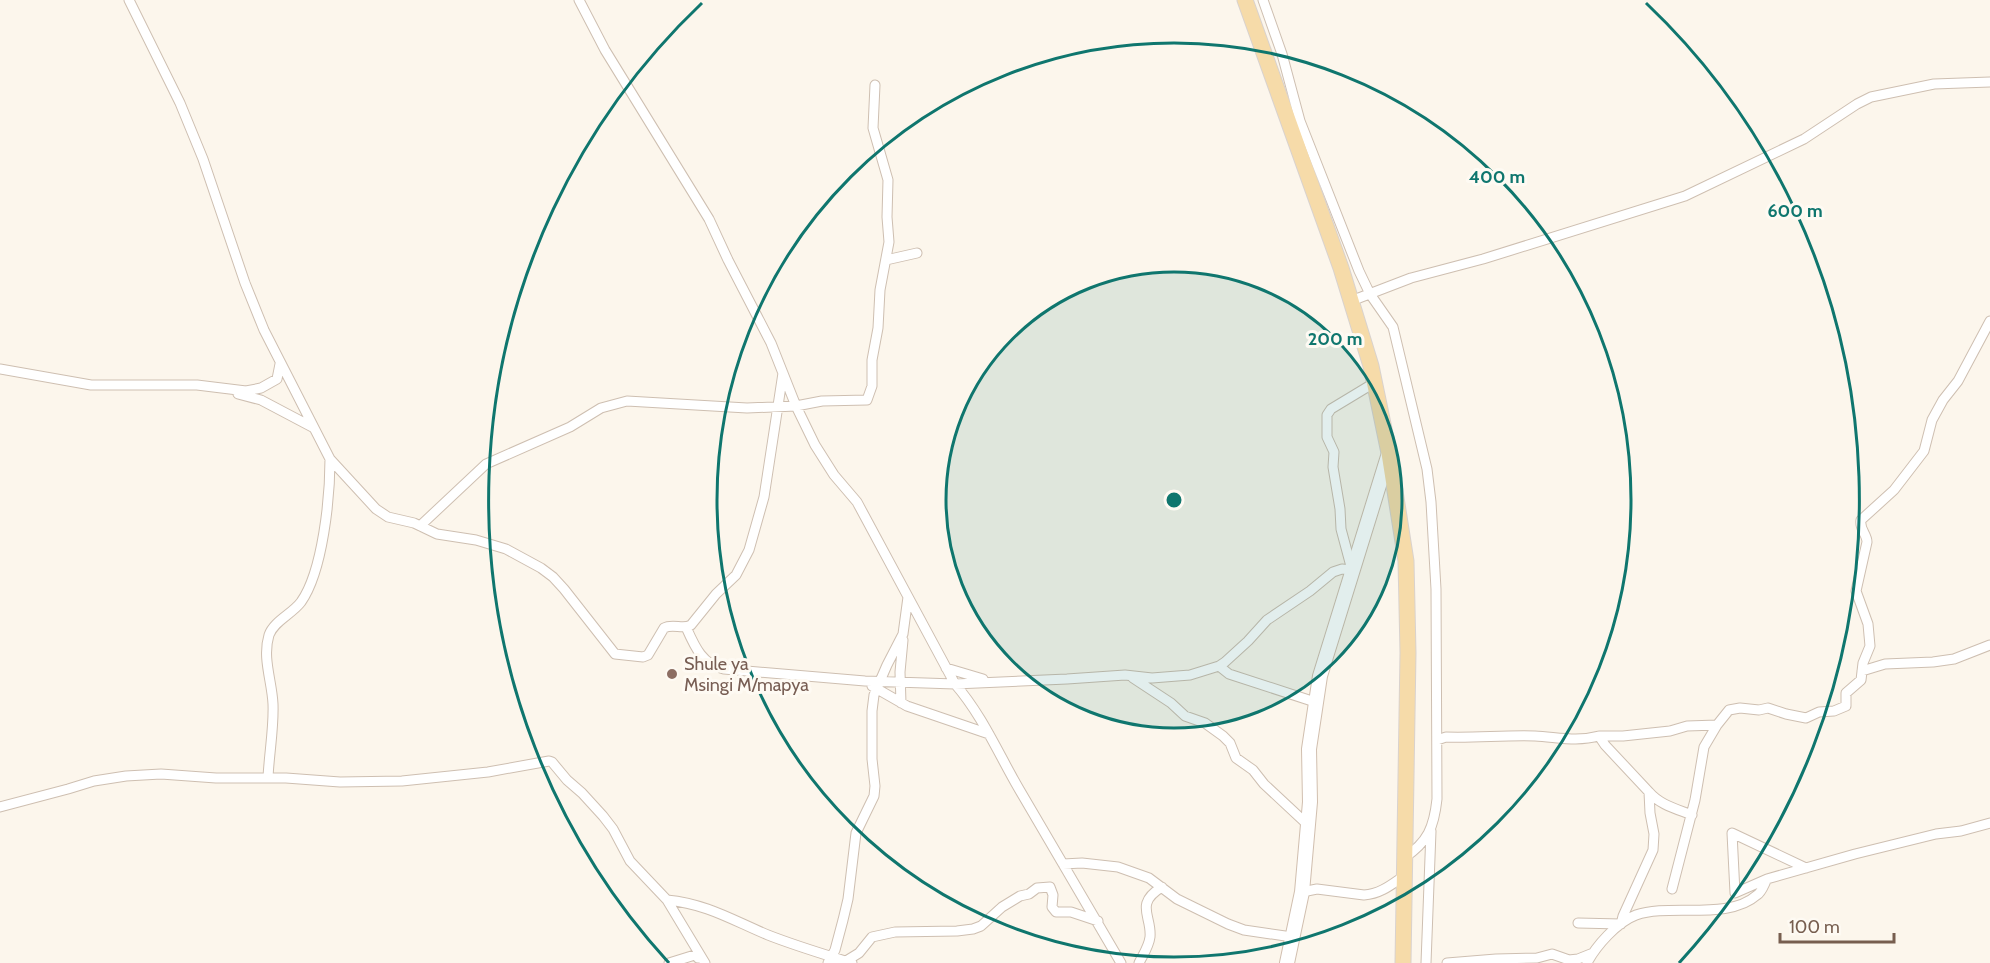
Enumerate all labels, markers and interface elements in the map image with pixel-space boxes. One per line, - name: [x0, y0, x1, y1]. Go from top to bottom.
- text: 400 m: [1469, 166, 1525, 188]
- text: 600 m: [1767, 200, 1823, 222]
- text: 200 m: [1308, 328, 1362, 350]
- centre of rings: [1164, 490, 1184, 510]
- place label: Shule ya Msingi M/mapya: [684, 653, 809, 696]
- marker: Shule ya Msingi M/mapya: [665, 667, 679, 681]
- scale bar: [1780, 906, 1894, 944]
- text: 100 m: [1789, 916, 1840, 938]

